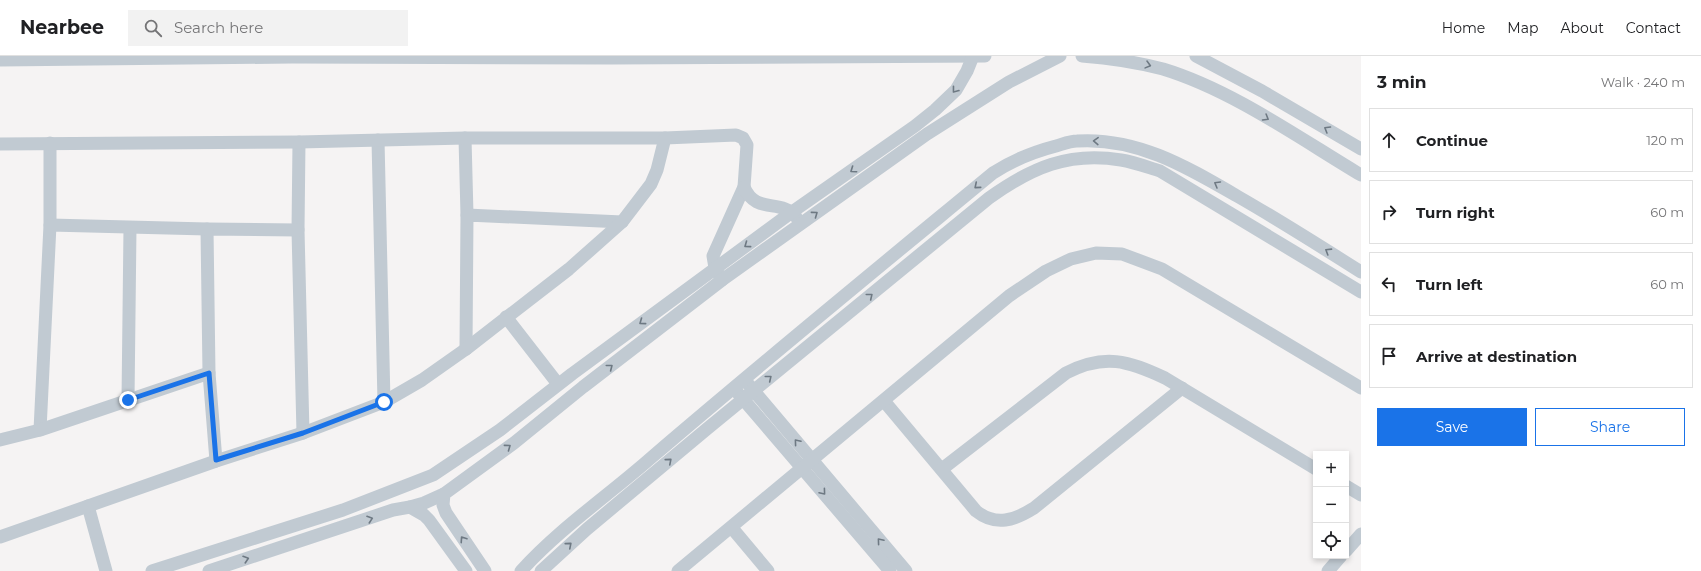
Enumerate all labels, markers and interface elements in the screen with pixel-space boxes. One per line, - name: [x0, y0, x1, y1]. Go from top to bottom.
- search box: [128, 10, 408, 46]
- text: Nearbee: [20, 16, 104, 39]
- icon: search: [142, 17, 164, 39]
- text: Search here: [174, 18, 263, 37]
- text: Home: [1442, 19, 1485, 37]
- text: Map: [1507, 19, 1538, 37]
- text: About: [1560, 19, 1604, 37]
- text: Contact: [1626, 19, 1681, 37]
- one-way arrow: [1145, 61, 1151, 69]
- text: 3 min: [1377, 72, 1427, 92]
- text: Walk · 240 m: [1601, 74, 1685, 90]
- one-way arrow: [953, 86, 960, 93]
- one-way arrow: [1262, 113, 1269, 120]
- one-way arrow: [1324, 127, 1331, 134]
- icon: ahead: [1378, 129, 1400, 151]
- text: Continue: [1416, 131, 1488, 150]
- text: 120 m: [1646, 132, 1684, 148]
- one-way arrow: [1093, 137, 1099, 145]
- one-way arrow: [850, 165, 857, 173]
- one-way arrow: [975, 182, 982, 189]
- one-way arrow: [1214, 182, 1221, 189]
- icon: right: [1378, 201, 1400, 223]
- text: Turn right: [1416, 203, 1495, 222]
- text: 60 m: [1650, 204, 1684, 220]
- one-way arrow: [811, 211, 818, 219]
- one-way arrow: [744, 240, 751, 248]
- one-way arrow: [1325, 249, 1332, 256]
- icon: left: [1378, 273, 1400, 295]
- text: Turn left: [1416, 275, 1483, 294]
- text: 60 m: [1650, 276, 1684, 292]
- one-way arrow: [865, 293, 872, 300]
- one-way arrow: [639, 317, 646, 325]
- icon: arrive: [1378, 345, 1400, 367]
- text: Arrive at destination: [1416, 347, 1577, 366]
- one-way arrow: [605, 364, 612, 371]
- one-way arrow: [764, 376, 771, 383]
- route end: [119, 391, 137, 409]
- route start: [375, 393, 393, 411]
- button: Save: [1377, 408, 1527, 446]
- button: Share: [1535, 408, 1685, 446]
- one-way arrow: [794, 439, 801, 446]
- one-way arrow: [503, 445, 510, 452]
- map controls: [1313, 451, 1349, 559]
- button: +: [1313, 451, 1349, 487]
- one-way arrow: [665, 459, 672, 466]
- one-way arrow: [818, 487, 825, 494]
- button: −: [1313, 487, 1349, 523]
- one-way arrow: [366, 515, 373, 523]
- button: locate: [1313, 523, 1349, 559]
- one-way arrow: [460, 536, 468, 543]
- one-way arrow: [878, 539, 885, 546]
- one-way arrow: [565, 542, 572, 549]
- one-way arrow: [242, 555, 249, 564]

